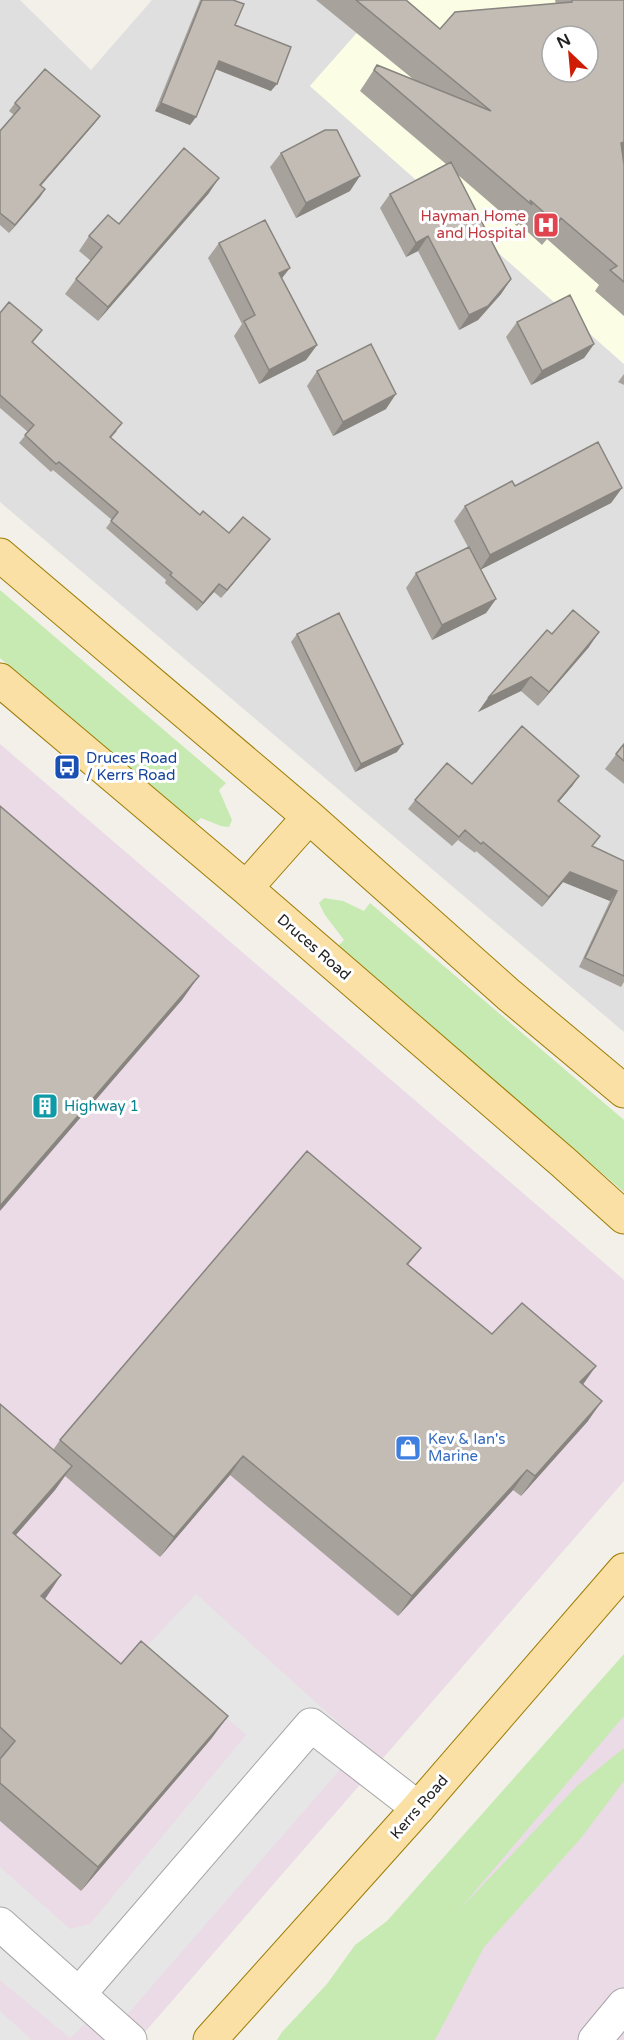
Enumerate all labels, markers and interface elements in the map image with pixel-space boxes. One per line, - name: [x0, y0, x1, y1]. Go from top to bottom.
- north arrow: [540, 24, 600, 84]
- text: N: [554, 30, 574, 53]
- place label: Hayman Home and Hospital: [421, 207, 526, 242]
- hospital icon: Hayman Home and Hospital: [531, 210, 561, 240]
- place label: Druces Road / Kerrs Road: [86, 749, 177, 784]
- bus stop icon: Druces Road / Kerrs Road: [52, 752, 82, 782]
- street label: Druces Road: [274, 910, 354, 984]
- building icon: Highway 1: [30, 1091, 60, 1121]
- place label: Highway 1: [64, 1097, 139, 1115]
- place label: Kev & Ian's Marine: [428, 1430, 506, 1465]
- shop icon: Kev & Ian's Marine: [393, 1433, 423, 1463]
- street label: Kerrs Road: [386, 1771, 452, 1843]

